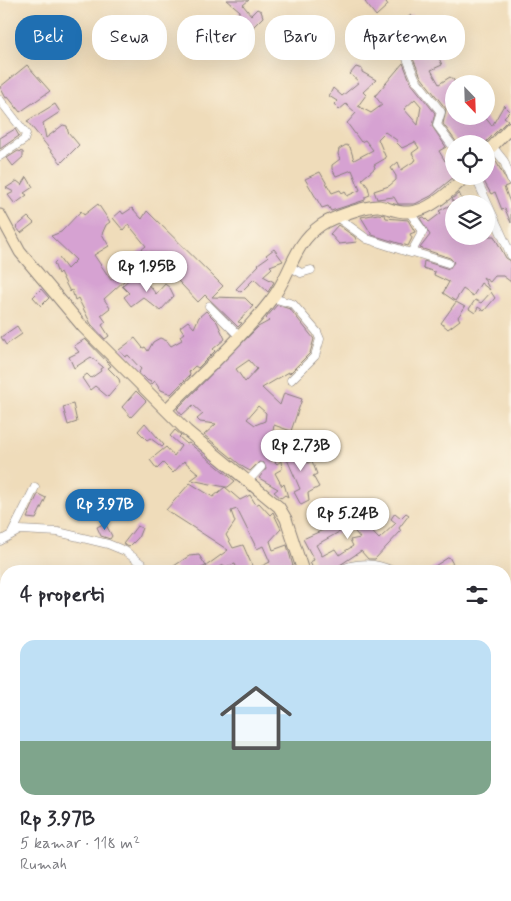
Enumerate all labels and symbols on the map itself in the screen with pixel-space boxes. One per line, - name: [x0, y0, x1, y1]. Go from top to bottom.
- north arrow: [445, 75, 495, 125]
- pin: Rp 1.95B: [95, 250, 199, 293]
- pin: Rp 2.73B: [249, 430, 353, 472]
- pin: Rp 3.97B: [53, 488, 157, 531]
- pin: Rp 5.24B: [296, 498, 400, 540]

